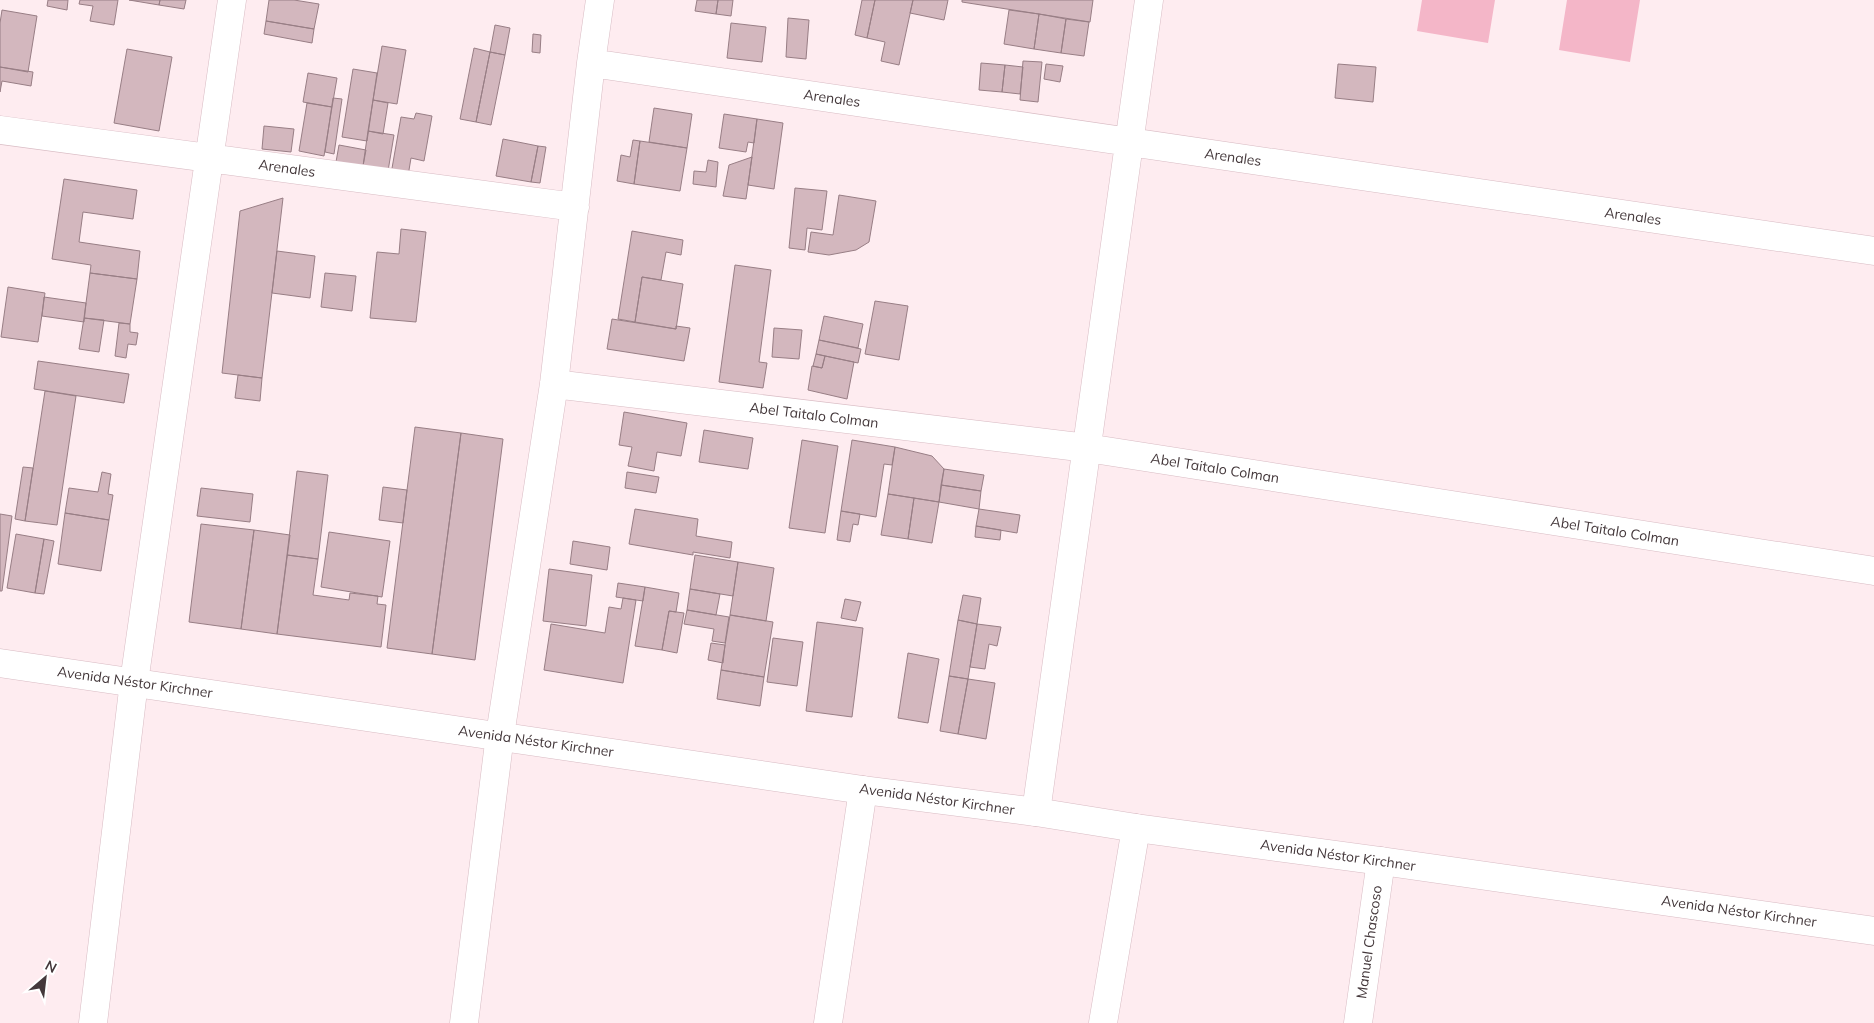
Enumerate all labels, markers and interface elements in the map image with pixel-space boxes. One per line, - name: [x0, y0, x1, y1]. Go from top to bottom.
- street label: Arenales: [802, 85, 862, 111]
- street label: Arenales: [1203, 144, 1263, 170]
- street label: Arenales: [257, 155, 317, 181]
- street label: Arenales: [1603, 203, 1663, 229]
- street label: Abel Taitalo Colman: [748, 398, 880, 432]
- street label: Abel Taitalo Colman: [1149, 449, 1281, 487]
- street label: Abel Taitalo Colman: [1549, 512, 1681, 550]
- street label: Avenida Néstor Kirchner: [56, 662, 215, 702]
- street label: Avenida Néstor Kirchner: [457, 721, 616, 761]
- street label: Avenida Néstor Kirchner: [858, 779, 1017, 819]
- street label: Avenida Néstor Kirchner: [1259, 835, 1418, 875]
- street label: Manuel Chascoso: [1352, 884, 1386, 1000]
- street label: Avenida Néstor Kirchner: [1660, 891, 1819, 931]
- north arrow: [20, 953, 70, 1003]
- text: N: [42, 956, 60, 977]

